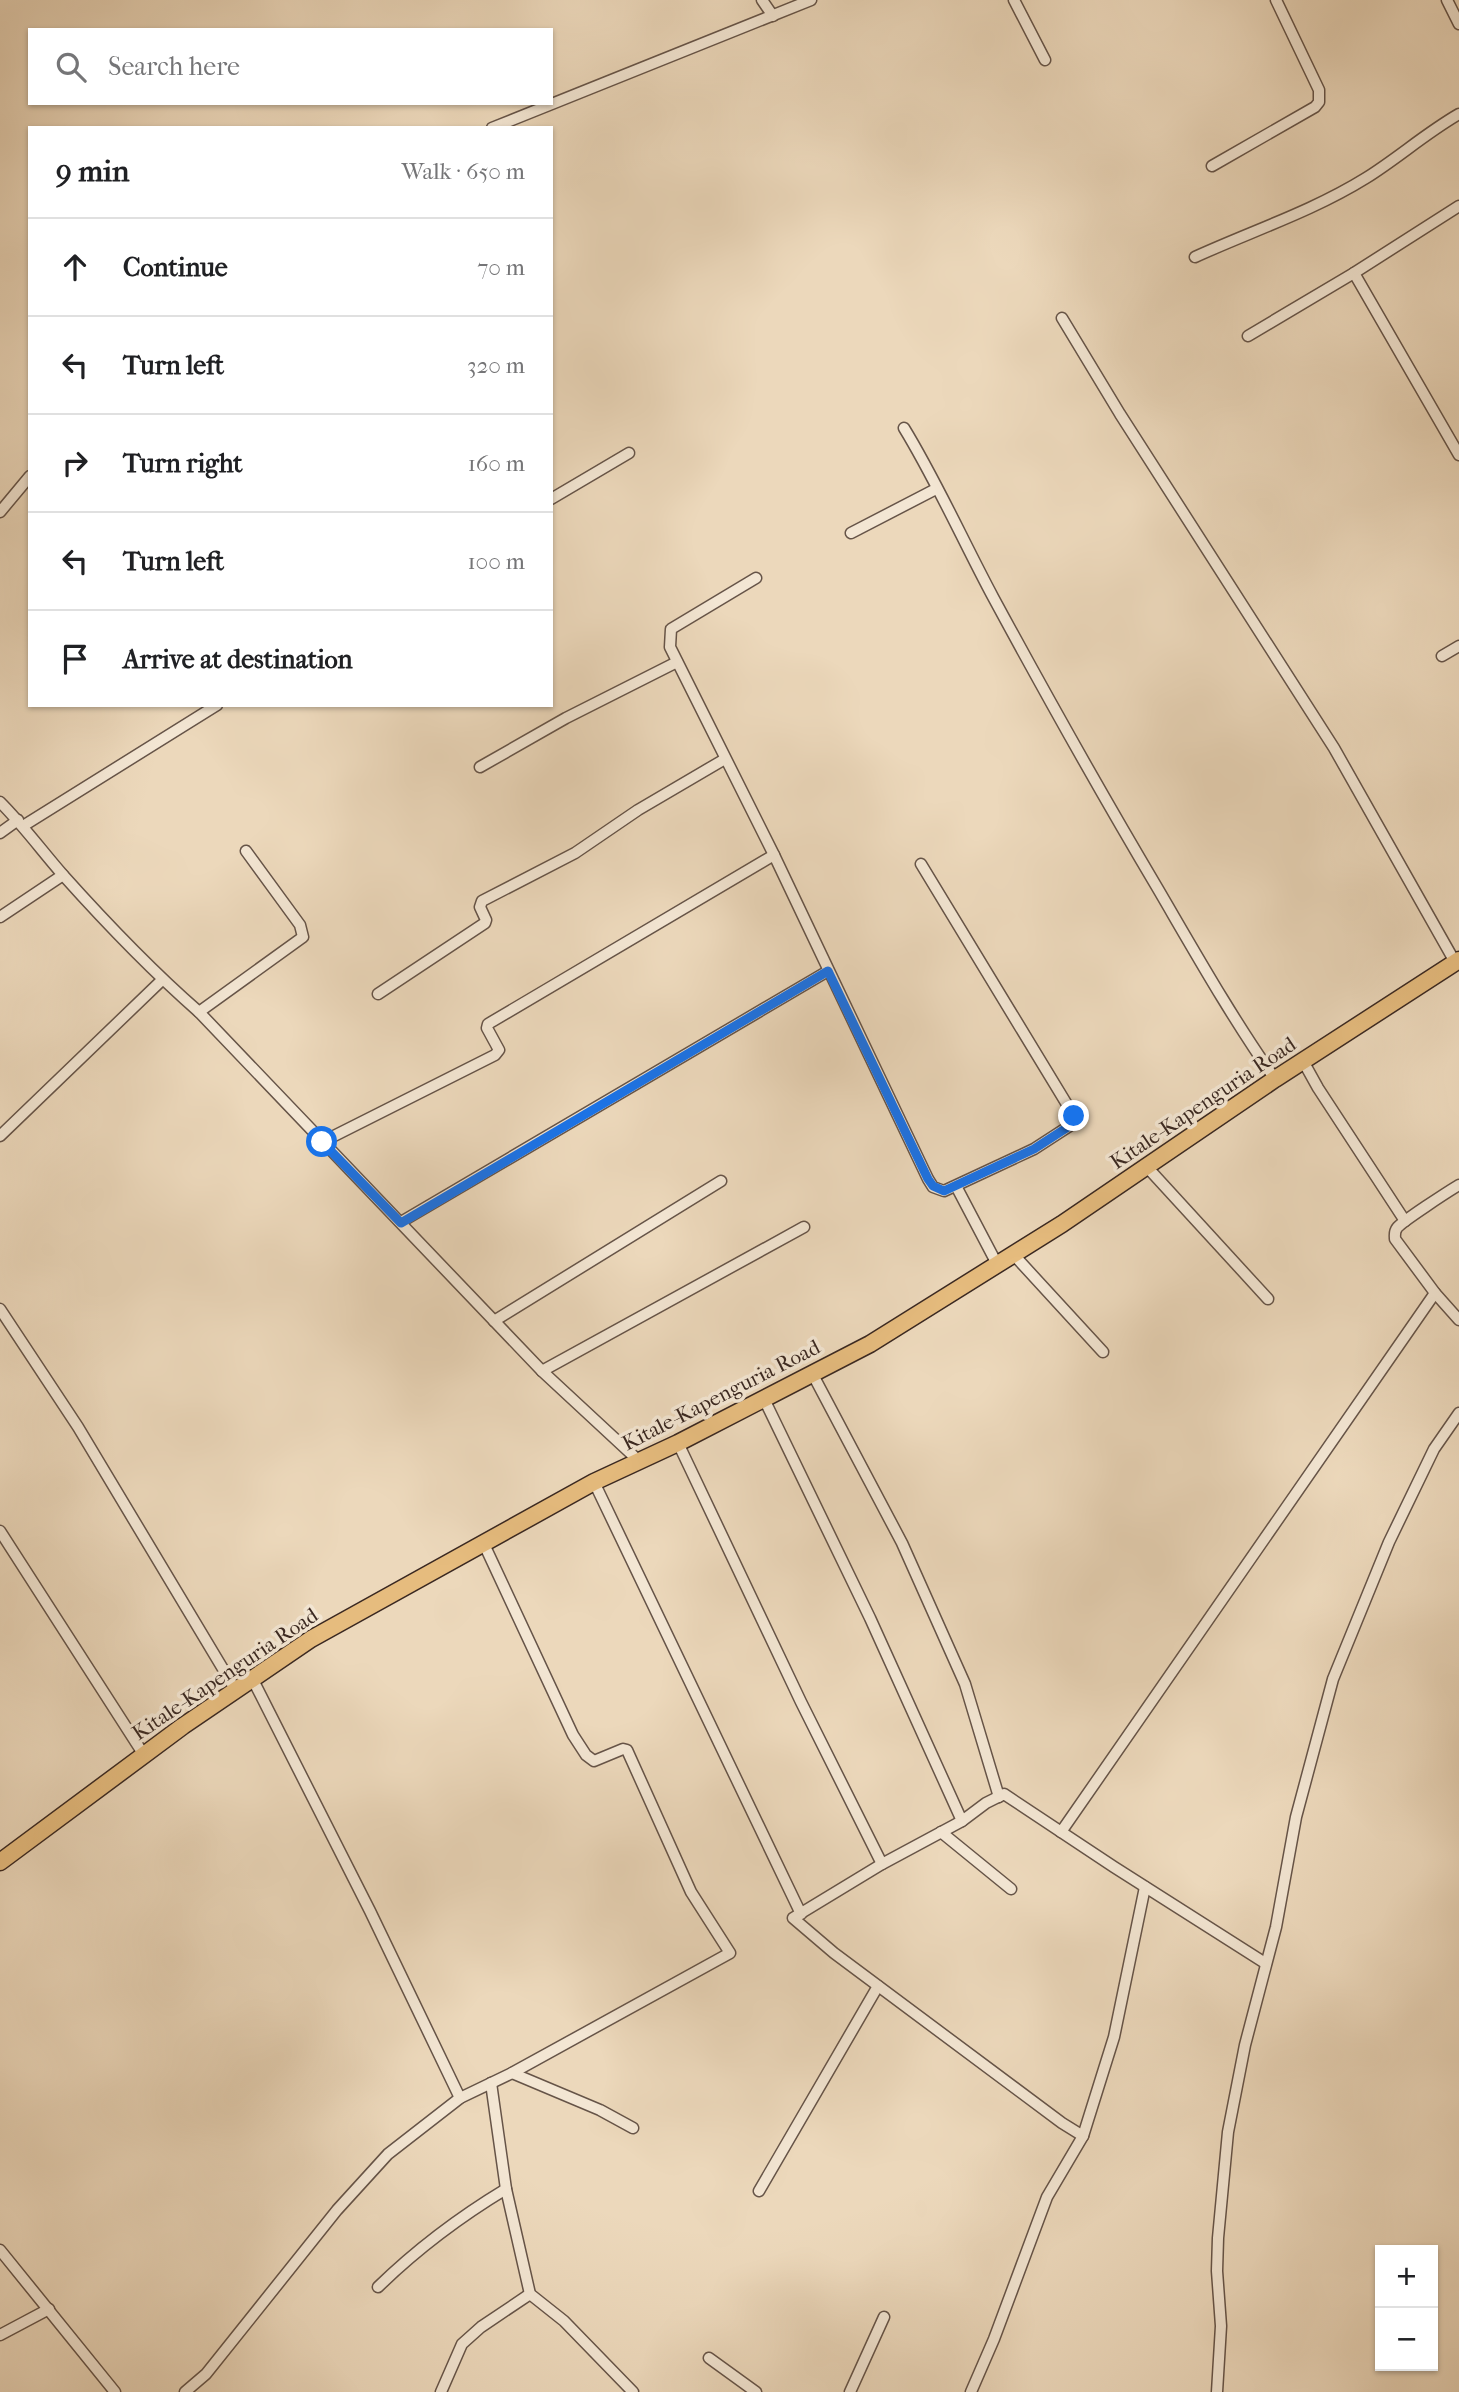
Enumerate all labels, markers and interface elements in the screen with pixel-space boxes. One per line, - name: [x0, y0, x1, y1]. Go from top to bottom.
- search box: [28, 28, 553, 105]
- icon: search: [52, 48, 90, 86]
- text: Search here: [108, 51, 240, 82]
- text: 9 min: [56, 154, 129, 189]
- text: Walk · 650 m: [402, 158, 525, 185]
- icon: ahead: [56, 248, 94, 286]
- text: Continue: [123, 252, 228, 283]
- text: 70 m: [477, 254, 525, 281]
- icon: left: [56, 346, 94, 384]
- text: Turn left: [123, 350, 224, 381]
- text: 320 m: [467, 352, 525, 379]
- icon: right: [56, 444, 94, 482]
- text: Turn right: [123, 448, 243, 479]
- text: 160 m: [468, 450, 525, 477]
- icon: left: [56, 542, 94, 580]
- text: Turn left: [123, 546, 224, 577]
- text: 100 m: [467, 548, 525, 575]
- icon: arrive: [56, 640, 94, 678]
- text: Arrive at destination: [123, 644, 353, 675]
- street label: Kitale-Kapenguria Road: [1106, 1032, 1301, 1174]
- route end: [1058, 1100, 1089, 1131]
- route start: [306, 1126, 337, 1157]
- street label: Kitale-Kapenguria Road: [618, 1334, 824, 1455]
- street label: Kitale-Kapenguria Road: [128, 1603, 323, 1745]
- map controls: [1375, 2245, 1438, 2371]
- button: +: [1375, 2245, 1438, 2308]
- button: −: [1375, 2308, 1438, 2371]

